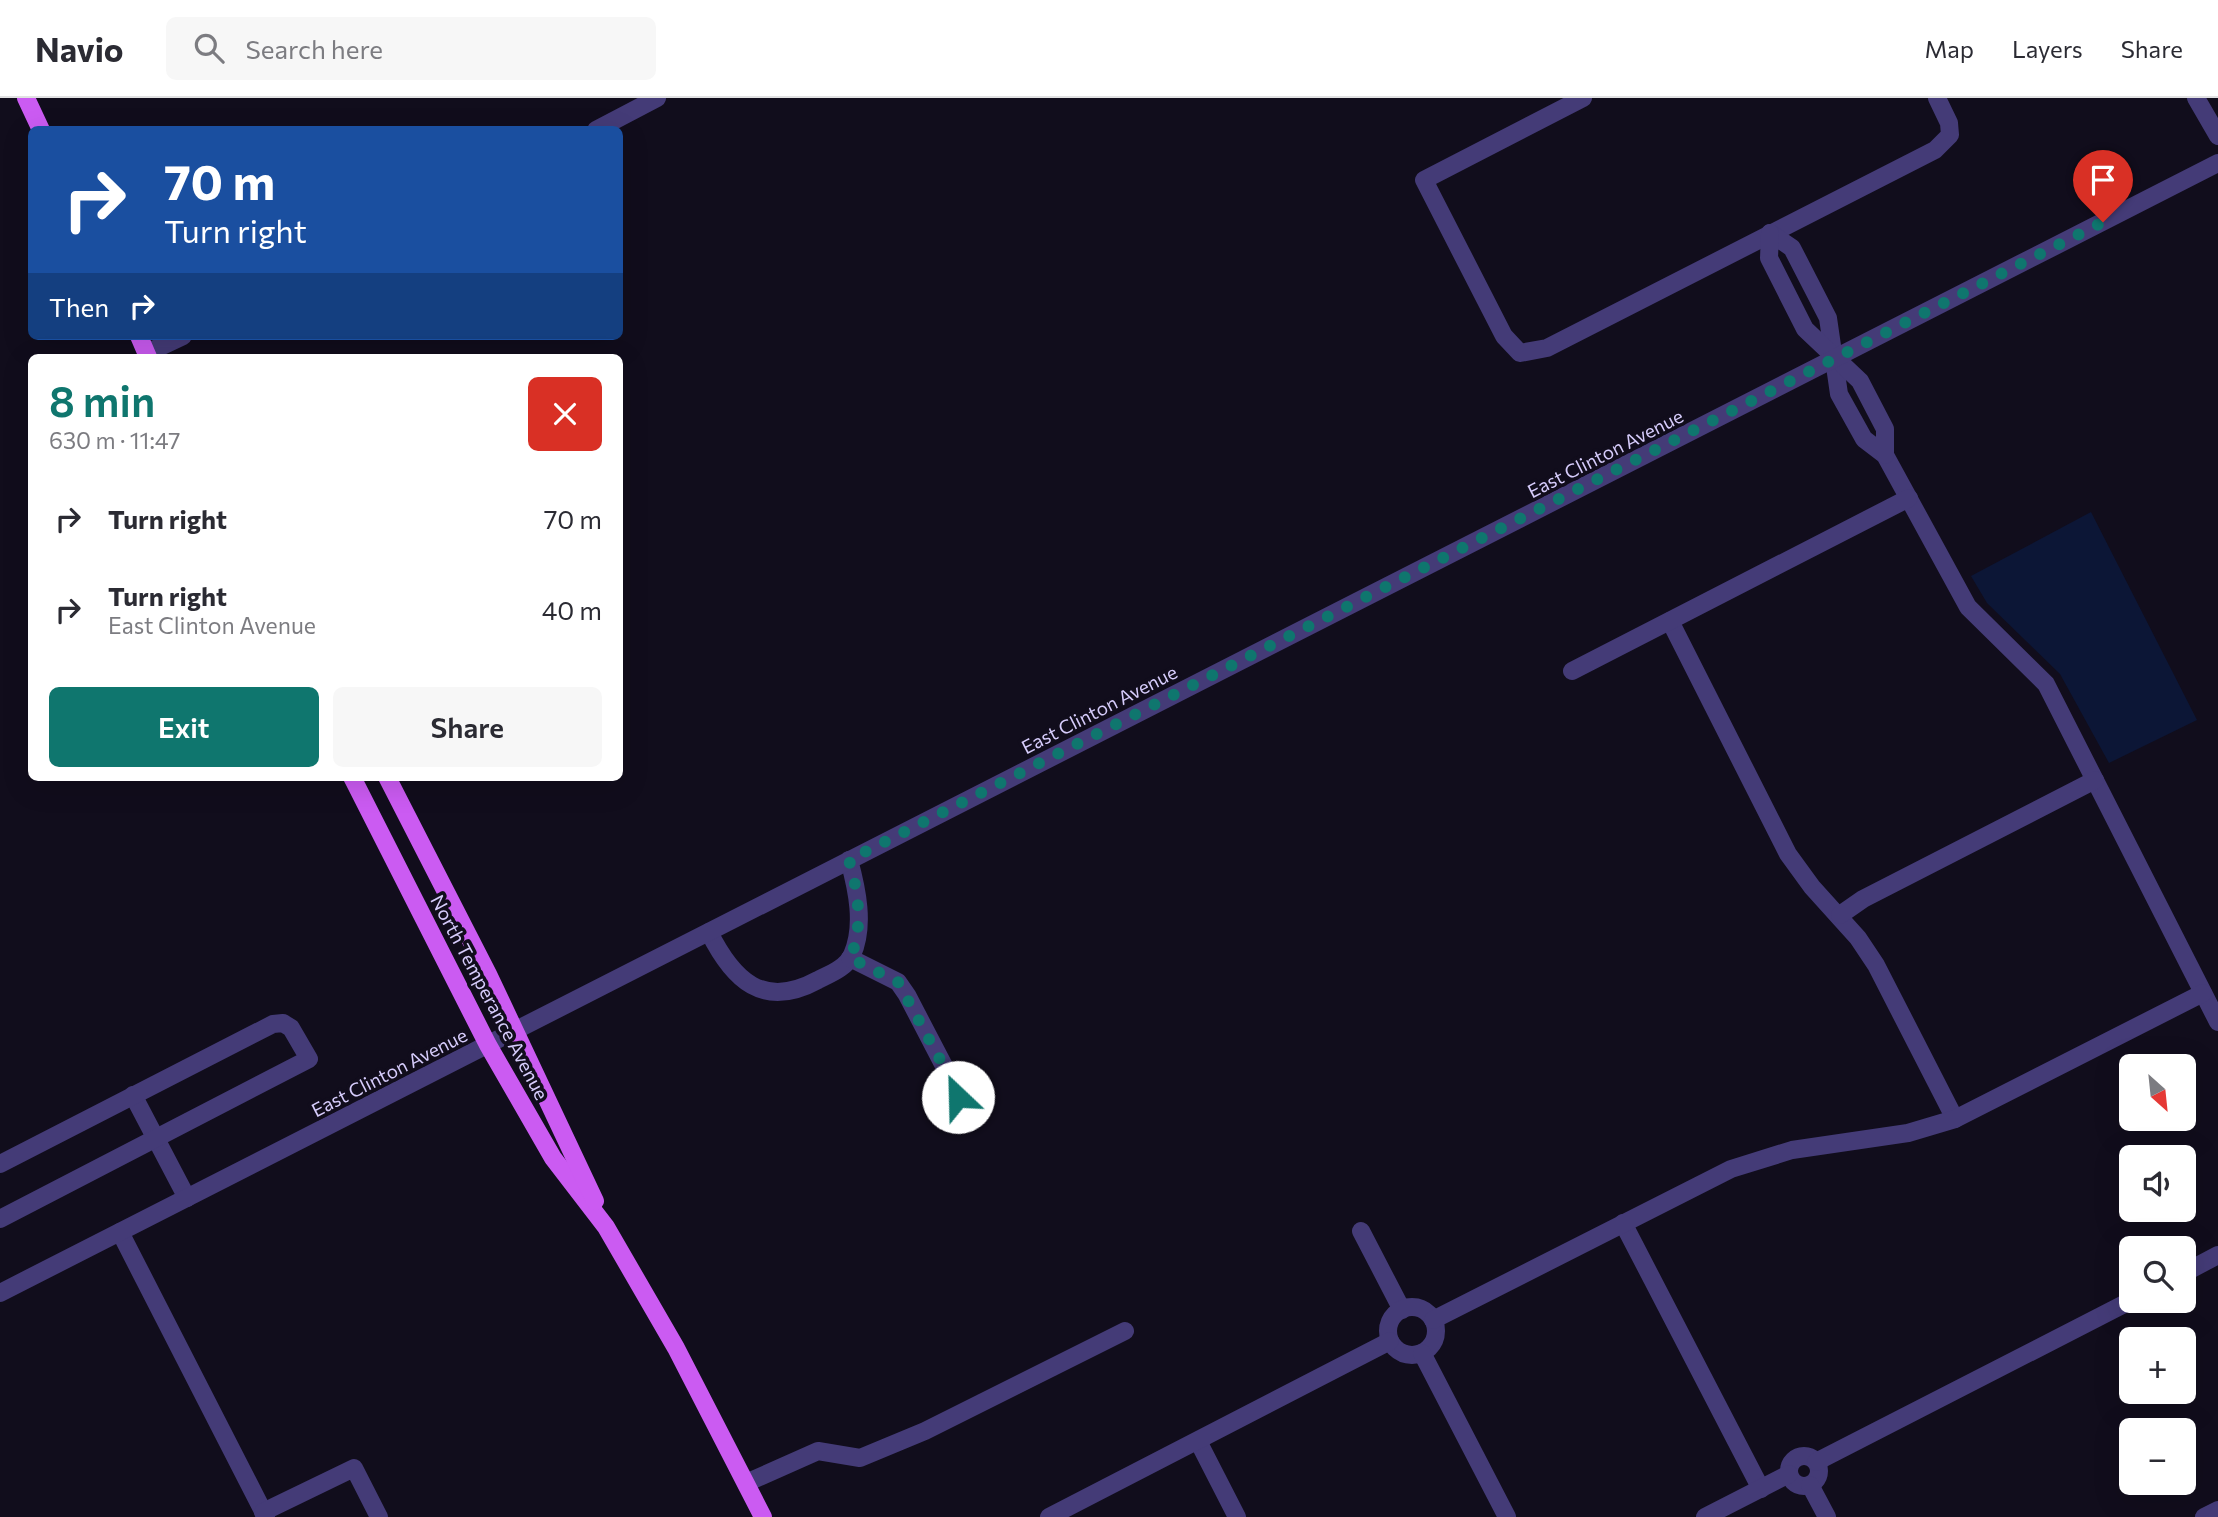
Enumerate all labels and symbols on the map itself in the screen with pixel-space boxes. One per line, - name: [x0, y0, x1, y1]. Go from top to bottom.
- pin: [2073, 150, 2133, 222]
- street label: East Clinton Avenue: [1523, 404, 1687, 502]
- street label: East Clinton Avenue: [1017, 660, 1181, 758]
- street label: North Temperance Avenue: [426, 891, 554, 1103]
- street label: East Clinton Avenue: [307, 1023, 471, 1121]
- north arrow: [2119, 1054, 2196, 1130]
- position arrow: [921, 1060, 995, 1134]

